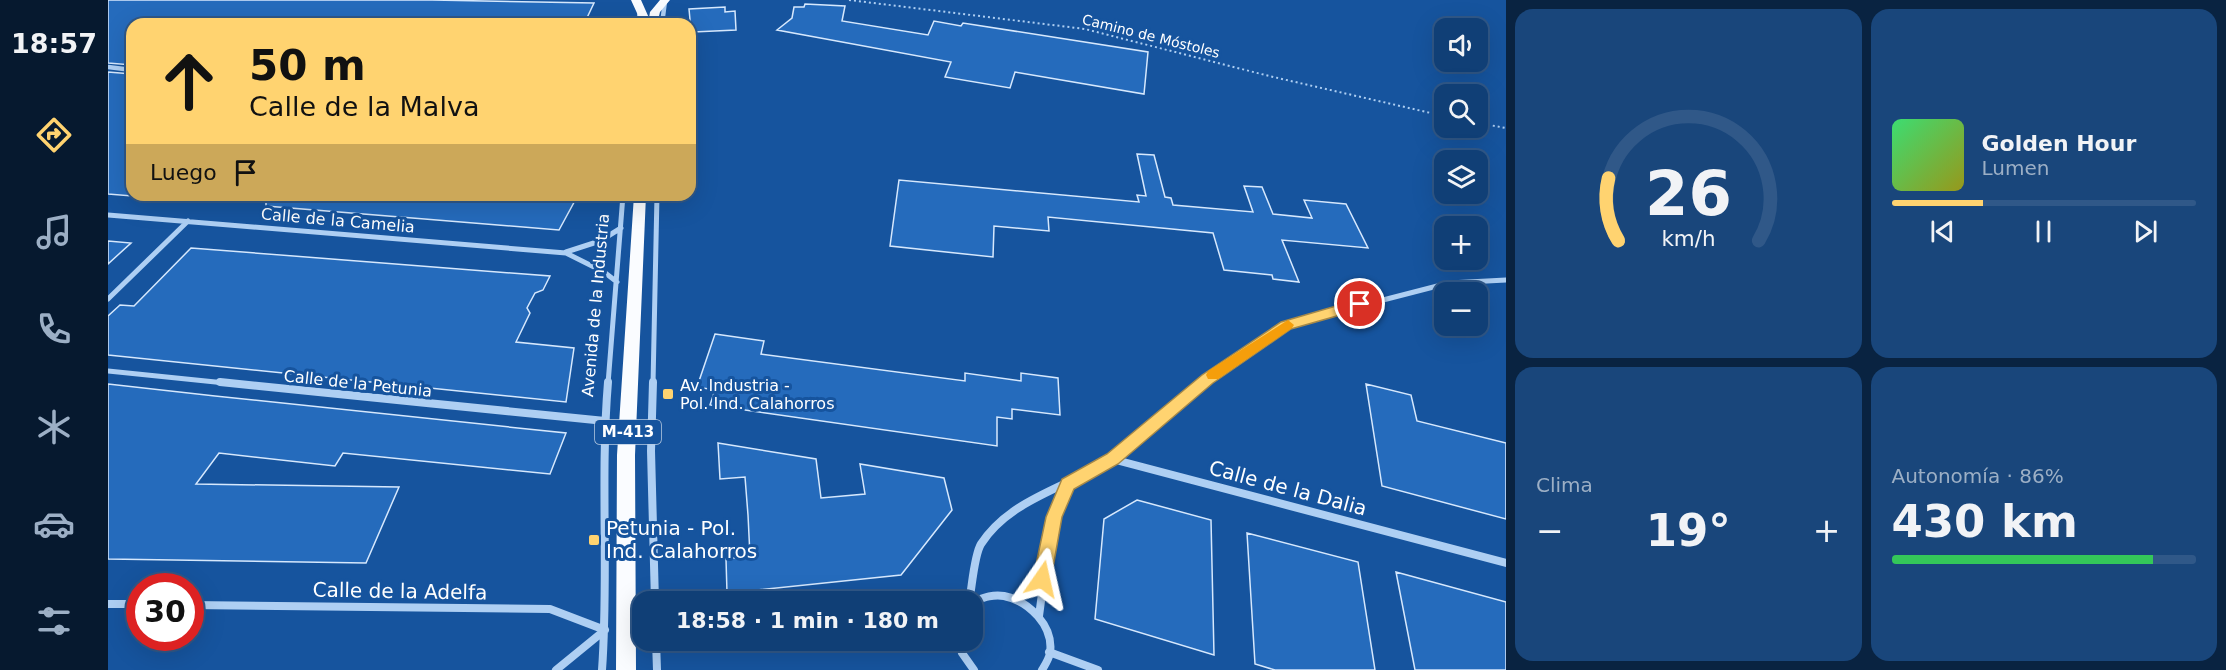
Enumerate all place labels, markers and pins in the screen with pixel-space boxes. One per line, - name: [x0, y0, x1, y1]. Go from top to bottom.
- pin: [1334, 278, 1385, 329]
- place label: Av. Industria - Pol. Ind. Calahorros: [680, 376, 834, 413]
- marker: Av. Industria - Pol. Ind. Calahorros: [661, 387, 675, 401]
- place label: Petunia - Pol. Ind. Calahorros: [606, 516, 757, 563]
- marker: Petunia - Pol. Ind. Calahorros: [587, 533, 601, 547]

